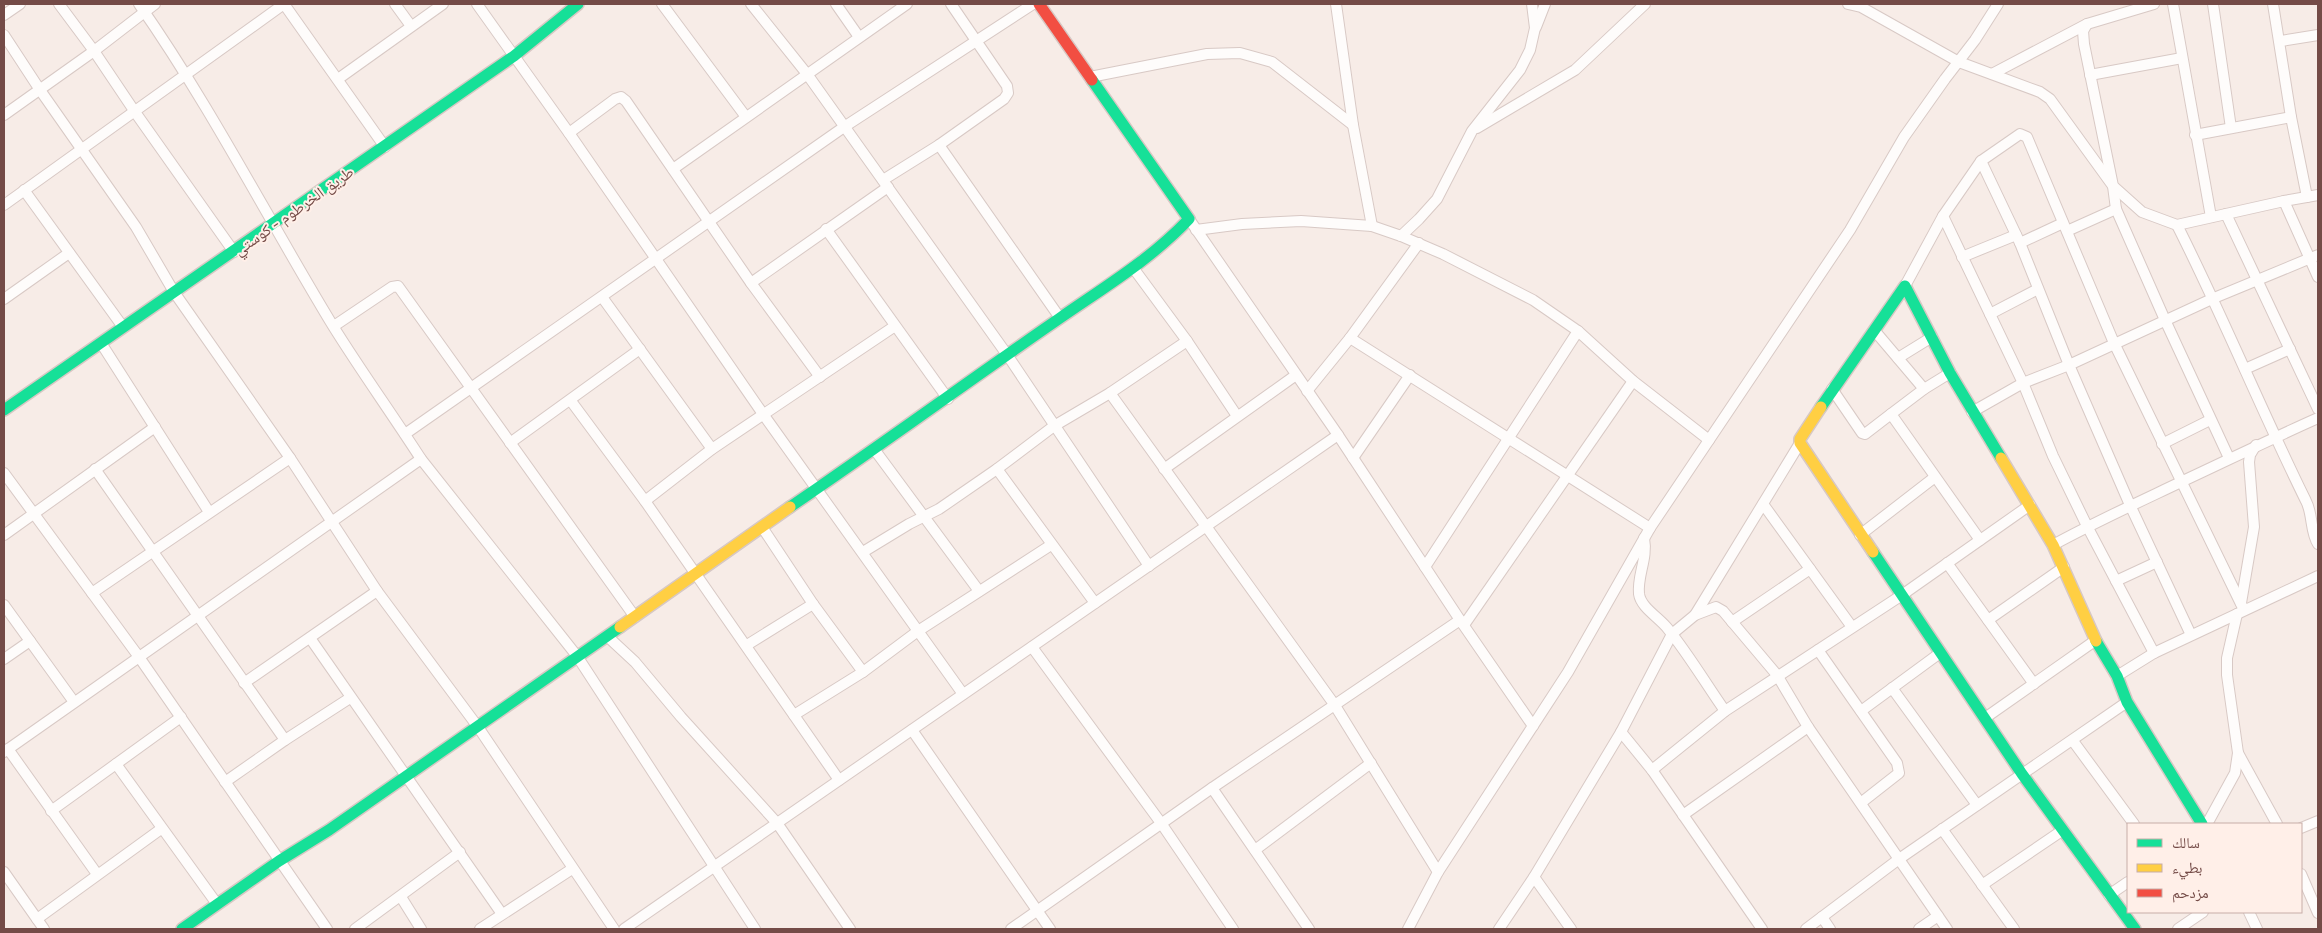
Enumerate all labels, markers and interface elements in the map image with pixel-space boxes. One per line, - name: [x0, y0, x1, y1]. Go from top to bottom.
- street label: طريق الخرطوم - كوستي: [229, 161, 359, 262]
- legend: [2127, 823, 2302, 913]
- text: سالك: [2172, 833, 2200, 851]
- text: بطيء: [2172, 858, 2202, 880]
- text: مزدحم: [2172, 883, 2209, 903]

